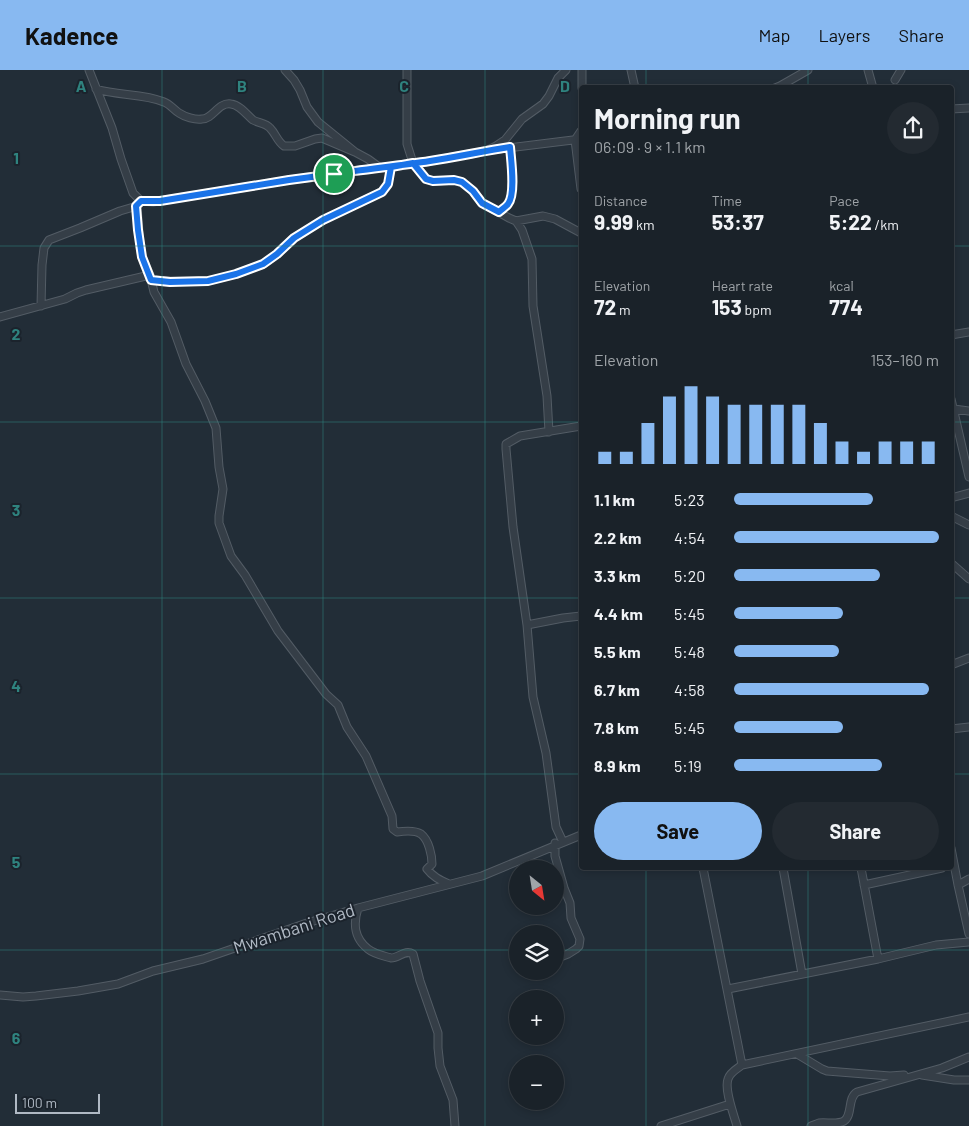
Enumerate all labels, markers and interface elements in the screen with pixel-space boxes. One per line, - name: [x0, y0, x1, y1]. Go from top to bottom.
- text: Kadence: [25, 21, 118, 50]
- text: Map: [758, 24, 790, 46]
- text: Layers: [818, 24, 871, 46]
- text: Share: [899, 24, 944, 46]
- text: A: [76, 76, 87, 95]
- text: B: [237, 76, 247, 95]
- text: C: [399, 76, 409, 95]
- text: D: [560, 76, 570, 95]
- text: Morning run: [594, 101, 741, 135]
- button: share: [887, 102, 939, 154]
- text: 06:09 · 9 × 1.1 km: [594, 137, 705, 156]
- text: 1: [13, 148, 19, 167]
- pin: [313, 153, 355, 195]
- icon: arrive: [320, 160, 348, 188]
- text: Distance: [594, 192, 647, 209]
- text: Time: [712, 192, 742, 209]
- text: Pace: [829, 192, 859, 209]
- text: 9.99: [594, 209, 633, 234]
- text: 53:37: [712, 209, 764, 234]
- text: 5:22: [829, 209, 872, 234]
- text: km: [633, 216, 655, 233]
- text: /km: [872, 216, 899, 233]
- text: Elevation: [594, 277, 650, 294]
- text: Heart rate: [712, 277, 773, 294]
- text: kcal: [829, 277, 854, 294]
- text: 72: [594, 294, 616, 319]
- text: 153: [712, 294, 742, 319]
- text: 774: [829, 294, 863, 319]
- text: m: [616, 301, 631, 318]
- text: bpm: [742, 301, 772, 318]
- text: 2: [12, 324, 21, 343]
- text: Elevation: [594, 350, 658, 369]
- text: 153–160 m: [870, 350, 939, 369]
- text: 1.1 km: [594, 490, 635, 509]
- text: 5:23: [674, 490, 704, 509]
- text: 3: [12, 500, 20, 519]
- text: 2.2 km: [594, 528, 641, 547]
- text: 4:54: [674, 528, 705, 547]
- text: 3.3 km: [594, 566, 641, 585]
- text: 5:20: [674, 566, 705, 585]
- text: 4.4 km: [594, 604, 643, 623]
- text: 5:45: [674, 604, 705, 623]
- text: 5.5 km: [594, 642, 641, 661]
- text: 5:48: [674, 642, 705, 661]
- text: 4: [11, 676, 21, 695]
- text: 6.7 km: [594, 680, 640, 699]
- text: 4:58: [674, 680, 705, 699]
- text: 7.8 km: [594, 718, 639, 737]
- text: 5:45: [674, 718, 705, 737]
- text: 8.9 km: [594, 756, 641, 775]
- text: 5:19: [674, 756, 702, 775]
- button: Save: [594, 802, 762, 860]
- button: Share: [772, 802, 939, 860]
- text: 5: [12, 852, 21, 871]
- north arrow: [509, 860, 564, 915]
- map controls: [509, 860, 564, 1110]
- street label: Mwambani Road: [230, 898, 357, 958]
- button: layers: [509, 925, 564, 980]
- button: +: [509, 990, 564, 1045]
- text: 6: [12, 1028, 21, 1047]
- button: −: [509, 1055, 564, 1110]
- scale bar: [15, 1091, 100, 1114]
- text: 100 m: [22, 1094, 57, 1111]

